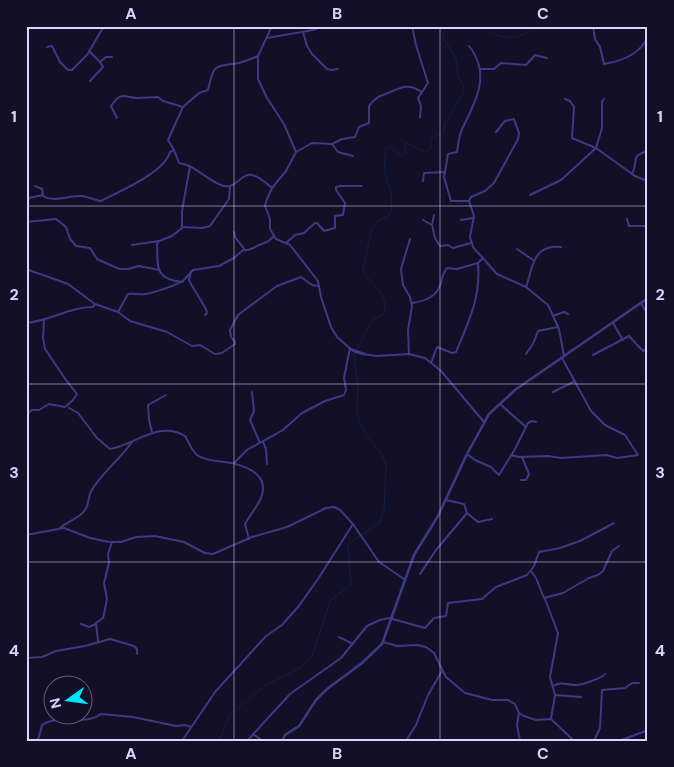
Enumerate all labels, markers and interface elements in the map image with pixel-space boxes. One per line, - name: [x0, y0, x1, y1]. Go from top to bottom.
- text: A: [125, 3, 137, 24]
- text: B: [332, 3, 342, 24]
- text: C: [537, 3, 549, 24]
- text: 1: [11, 106, 17, 127]
- text: 1: [657, 106, 663, 127]
- text: 2: [9, 284, 19, 305]
- text: 2: [655, 284, 665, 305]
- text: 3: [9, 462, 19, 483]
- text: 3: [655, 462, 665, 483]
- text: 4: [9, 640, 19, 661]
- text: 4: [655, 640, 665, 661]
- north arrow: [42, 674, 92, 724]
- text: N: [45, 696, 65, 710]
- text: A: [125, 743, 137, 764]
- text: B: [332, 743, 342, 764]
- text: C: [537, 743, 549, 764]

